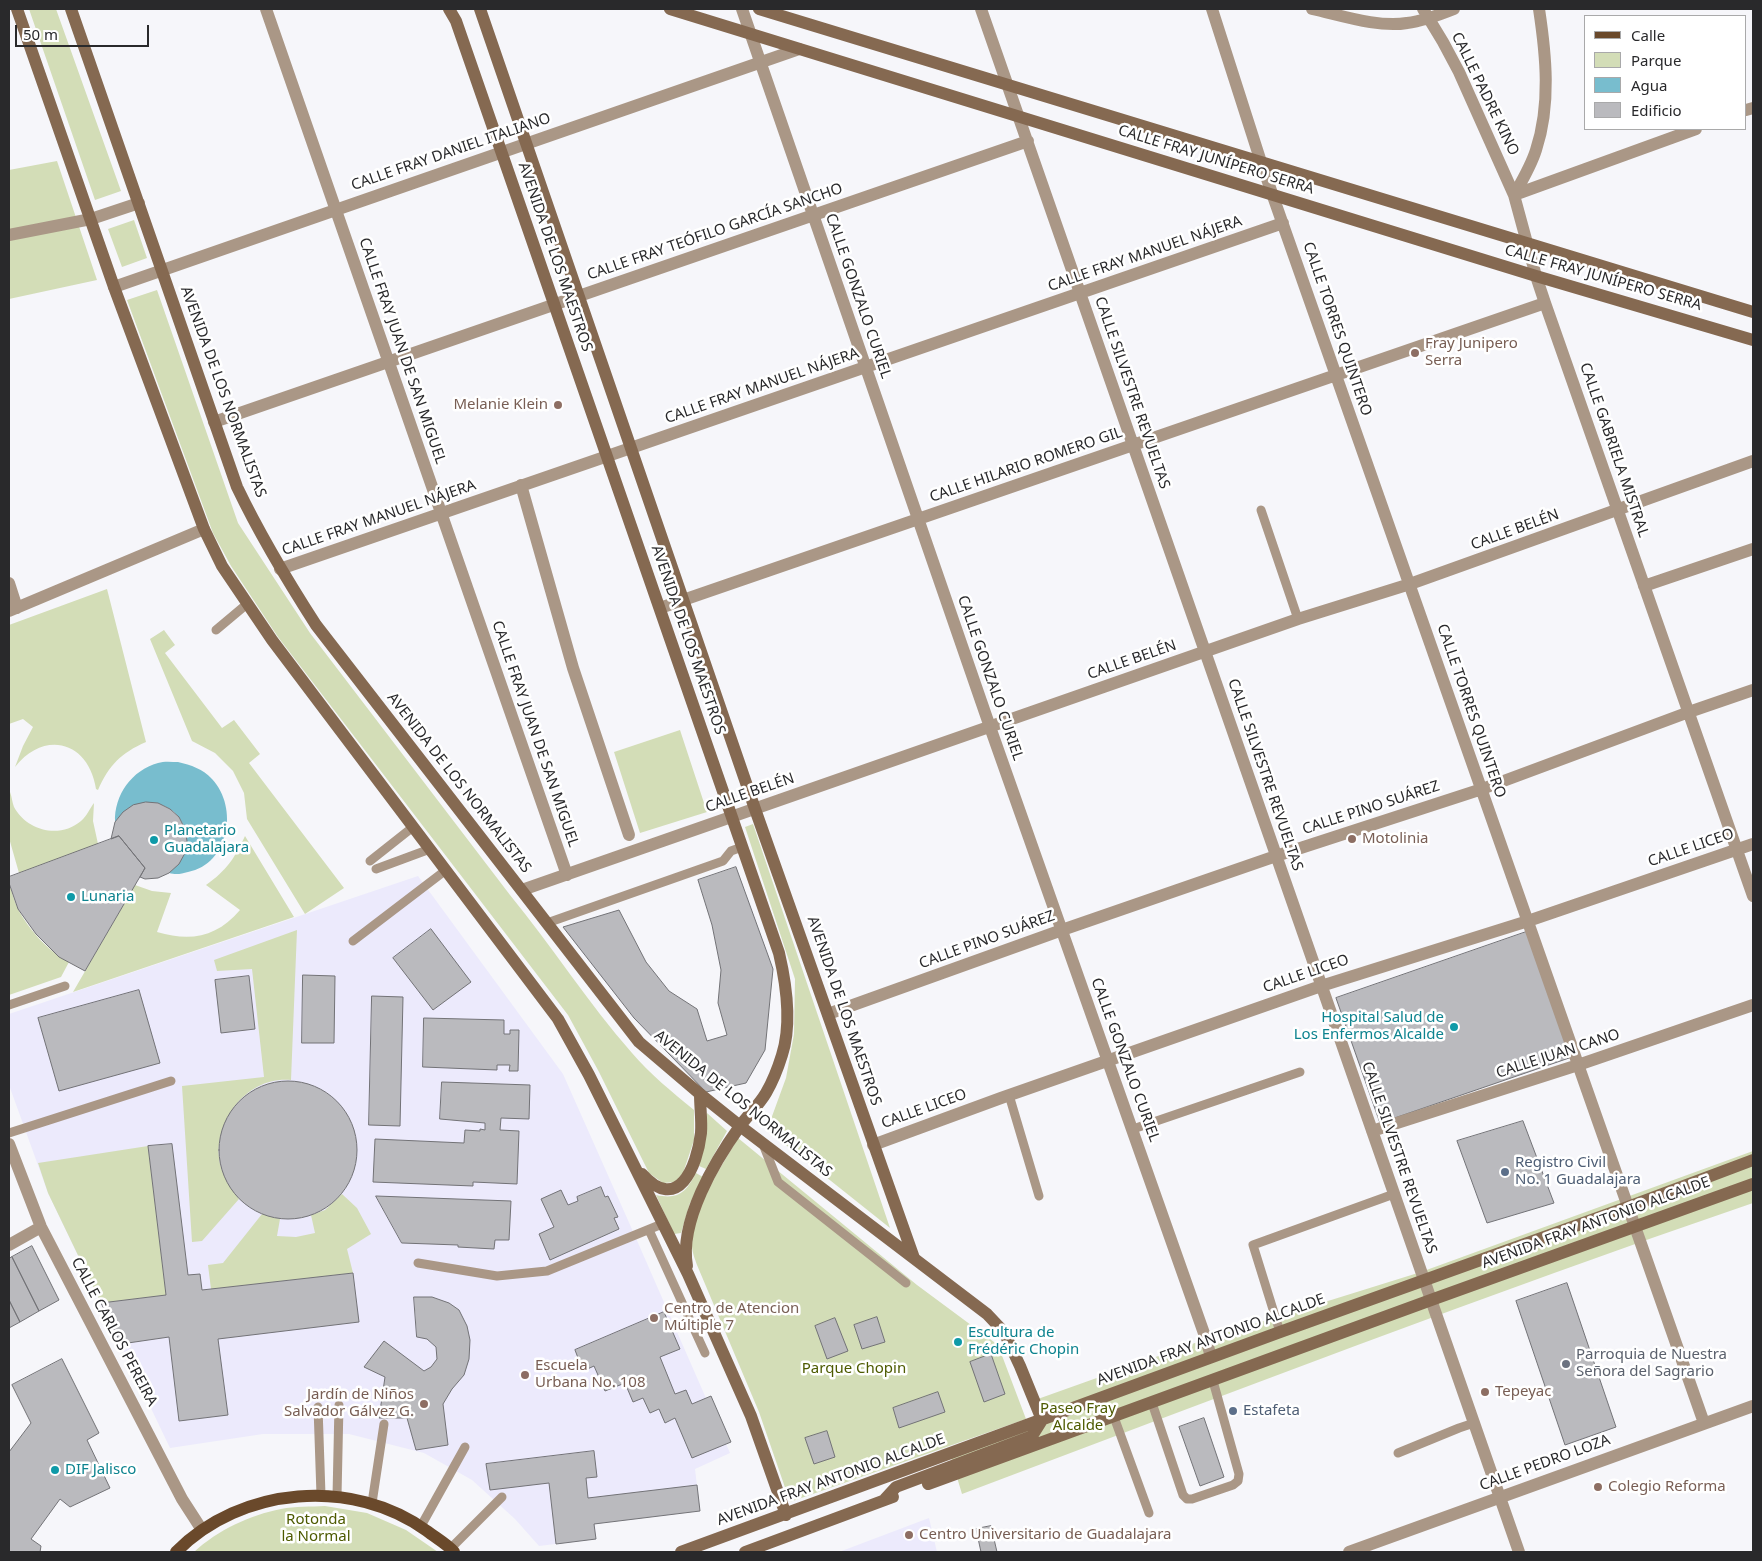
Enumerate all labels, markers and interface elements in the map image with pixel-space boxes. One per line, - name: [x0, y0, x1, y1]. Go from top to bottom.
- scale bar: [18, 15, 151, 47]
- legend: [1584, 15, 1747, 130]
- text: 50 m: [23, 24, 58, 44]
- text: Calle: [1631, 25, 1665, 45]
- street label: CALLE PADRE KINO: [1447, 29, 1523, 159]
- text: Parque: [1631, 50, 1681, 70]
- text: Agua: [1631, 75, 1668, 95]
- text: Edificio: [1631, 100, 1682, 120]
- street label: CALLE FRAY DANIEL ITALIANO: [349, 109, 553, 195]
- street label: CALLE FRAY JUNÍPERO SERRA: [1116, 122, 1316, 198]
- street label: AVENIDA DE LOS MAESTROS: [514, 160, 596, 354]
- street label: CALLE FRAY TEÓFILO GARCÍA SANCHO: [585, 180, 845, 284]
- street label: CALLE GONZALO CURIEL: [821, 211, 895, 381]
- street label: CALLE FRAY MANUEL NÁJERA: [1046, 212, 1244, 296]
- street label: CALLE FRAY JUAN DE SAN MIGUEL: [355, 236, 449, 466]
- street label: CALLE TORRES QUINTERO: [1299, 240, 1375, 418]
- street label: CALLE FRAY JUNÍPERO SERRA: [1502, 241, 1704, 315]
- street label: AVENIDA DE LOS NORMALISTAS: [176, 284, 270, 500]
- street label: CALLE SILVESTRE REVUELTAS: [1091, 295, 1173, 491]
- place label: Fray Junipero Serra: [1425, 335, 1518, 370]
- street label: CALLE FRAY MANUEL NÁJERA: [663, 344, 861, 428]
- marker: Fray Junipero Serra: [1409, 347, 1421, 359]
- street label: CALLE GABRIELA MISTRAL: [1576, 360, 1652, 540]
- place label: Melanie Klein: [453, 396, 548, 414]
- marker: Melanie Klein: [552, 399, 564, 411]
- street label: CALLE HILARIO ROMERO GIL: [927, 424, 1125, 506]
- street label: CALLE FRAY MANUEL NÁJERA: [280, 476, 478, 560]
- street label: CALLE BELÉN: [1468, 506, 1562, 554]
- street label: AVENIDA DE LOS MAESTROS: [647, 543, 729, 737]
- street label: CALLE GONZALO CURIEL: [953, 593, 1027, 763]
- street label: CALLE FRAY JUAN DE SAN MIGUEL: [488, 619, 582, 849]
- street label: CALLE TORRES QUINTERO: [1433, 622, 1509, 800]
- street label: CALLE BELÉN: [1085, 636, 1179, 684]
- street label: CALLE SILVESTRE REVUELTAS: [1224, 677, 1306, 873]
- street label: AVENIDA DE LOS NORMALISTAS: [383, 689, 535, 877]
- street label: CALLE BELÉN: [703, 769, 797, 817]
- street label: CALLE PINO SUÁREZ: [1300, 777, 1442, 839]
- place label: Planetario Guadalajara: [164, 822, 249, 857]
- street label: CALLE LICEO: [1646, 825, 1736, 871]
- place label: Motolinia: [1362, 830, 1428, 848]
- marker: Motolinia: [1346, 833, 1358, 845]
- marker: Planetario Guadalajara: [148, 834, 160, 846]
- place label: Lunaria: [81, 888, 134, 906]
- marker: Lunaria: [65, 891, 77, 903]
- street label: CALLE PINO SUÁREZ: [917, 907, 1057, 973]
- street label: AVENIDA DE LOS MAESTROS: [803, 914, 885, 1108]
- street label: CALLE LICEO: [1261, 951, 1351, 997]
- street label: CALLE GONZALO CURIEL: [1087, 975, 1163, 1145]
- place label: Hospital Salud de Los Enfermos Alcalde: [1294, 1009, 1444, 1044]
- marker: Hospital Salud de Los Enfermos Alcalde: [1448, 1021, 1460, 1033]
- street label: CALLE JUAN CANO: [1494, 1026, 1622, 1082]
- street label: AVENIDA DE LOS NORMALISTAS: [651, 1027, 835, 1181]
- street label: CALLE SILVESTRE REVUELTAS: [1358, 1060, 1440, 1256]
- street label: CALLE LICEO: [879, 1085, 969, 1133]
- place label: Registro Civil No. 1 Guadalajara: [1515, 1154, 1641, 1189]
- marker: Registro Civil No. 1 Guadalajara: [1499, 1166, 1511, 1178]
- street label: AVENIDA FRAY ANTONIO ALCALDE: [1480, 1173, 1712, 1273]
- street label: CALLE CARLOS PEREIRA: [67, 1255, 161, 1409]
- street label: AVENIDA FRAY ANTONIO ALCALDE: [1095, 1290, 1327, 1390]
- place label: Centro de Atencion Múltiple 7: [664, 1300, 799, 1335]
- marker: Centro de Atencion Múltiple 7: [648, 1312, 660, 1324]
- place label: Escultura de Frédéric Chopin: [968, 1324, 1079, 1359]
- marker: Escultura de Frédéric Chopin: [952, 1336, 964, 1348]
- place label: Parroquia de Nuestra Señora del Sagrario: [1576, 1346, 1727, 1381]
- place label: Escuela Urbana No. 108: [535, 1357, 646, 1392]
- marker: Parroquia de Nuestra Señora del Sagrario: [1560, 1358, 1572, 1370]
- park label: Parque Chopin: [802, 1360, 906, 1378]
- marker: Escuela Urbana No. 108: [519, 1369, 531, 1381]
- place label: Tepeyac: [1495, 1383, 1551, 1401]
- place label: Jardín de Niños Salvador Gálvez G.: [284, 1386, 414, 1421]
- marker: Tepeyac: [1479, 1386, 1491, 1398]
- marker: Jardín de Niños Salvador Gálvez G.: [418, 1398, 430, 1410]
- park label: Paseo Fray Alcalde: [1040, 1400, 1116, 1435]
- place label: Estafeta: [1243, 1402, 1300, 1420]
- marker: Estafeta: [1227, 1405, 1239, 1417]
- street label: AVENIDA FRAY ANTONIO ALCALDE: [715, 1430, 947, 1530]
- street label: CALLE PEDRO LOZA: [1477, 1431, 1613, 1495]
- place label: DIF Jalisco: [65, 1461, 136, 1479]
- marker: DIF Jalisco: [49, 1464, 61, 1476]
- place label: Colegio Reforma: [1608, 1478, 1726, 1496]
- marker: Colegio Reforma: [1592, 1481, 1604, 1493]
- park label: Rotonda la Normal: [281, 1511, 351, 1546]
- place label: Centro Universitario de Guadalajara: [919, 1526, 1172, 1544]
- marker: Centro Universitario de Guadalajara: [903, 1529, 915, 1541]

